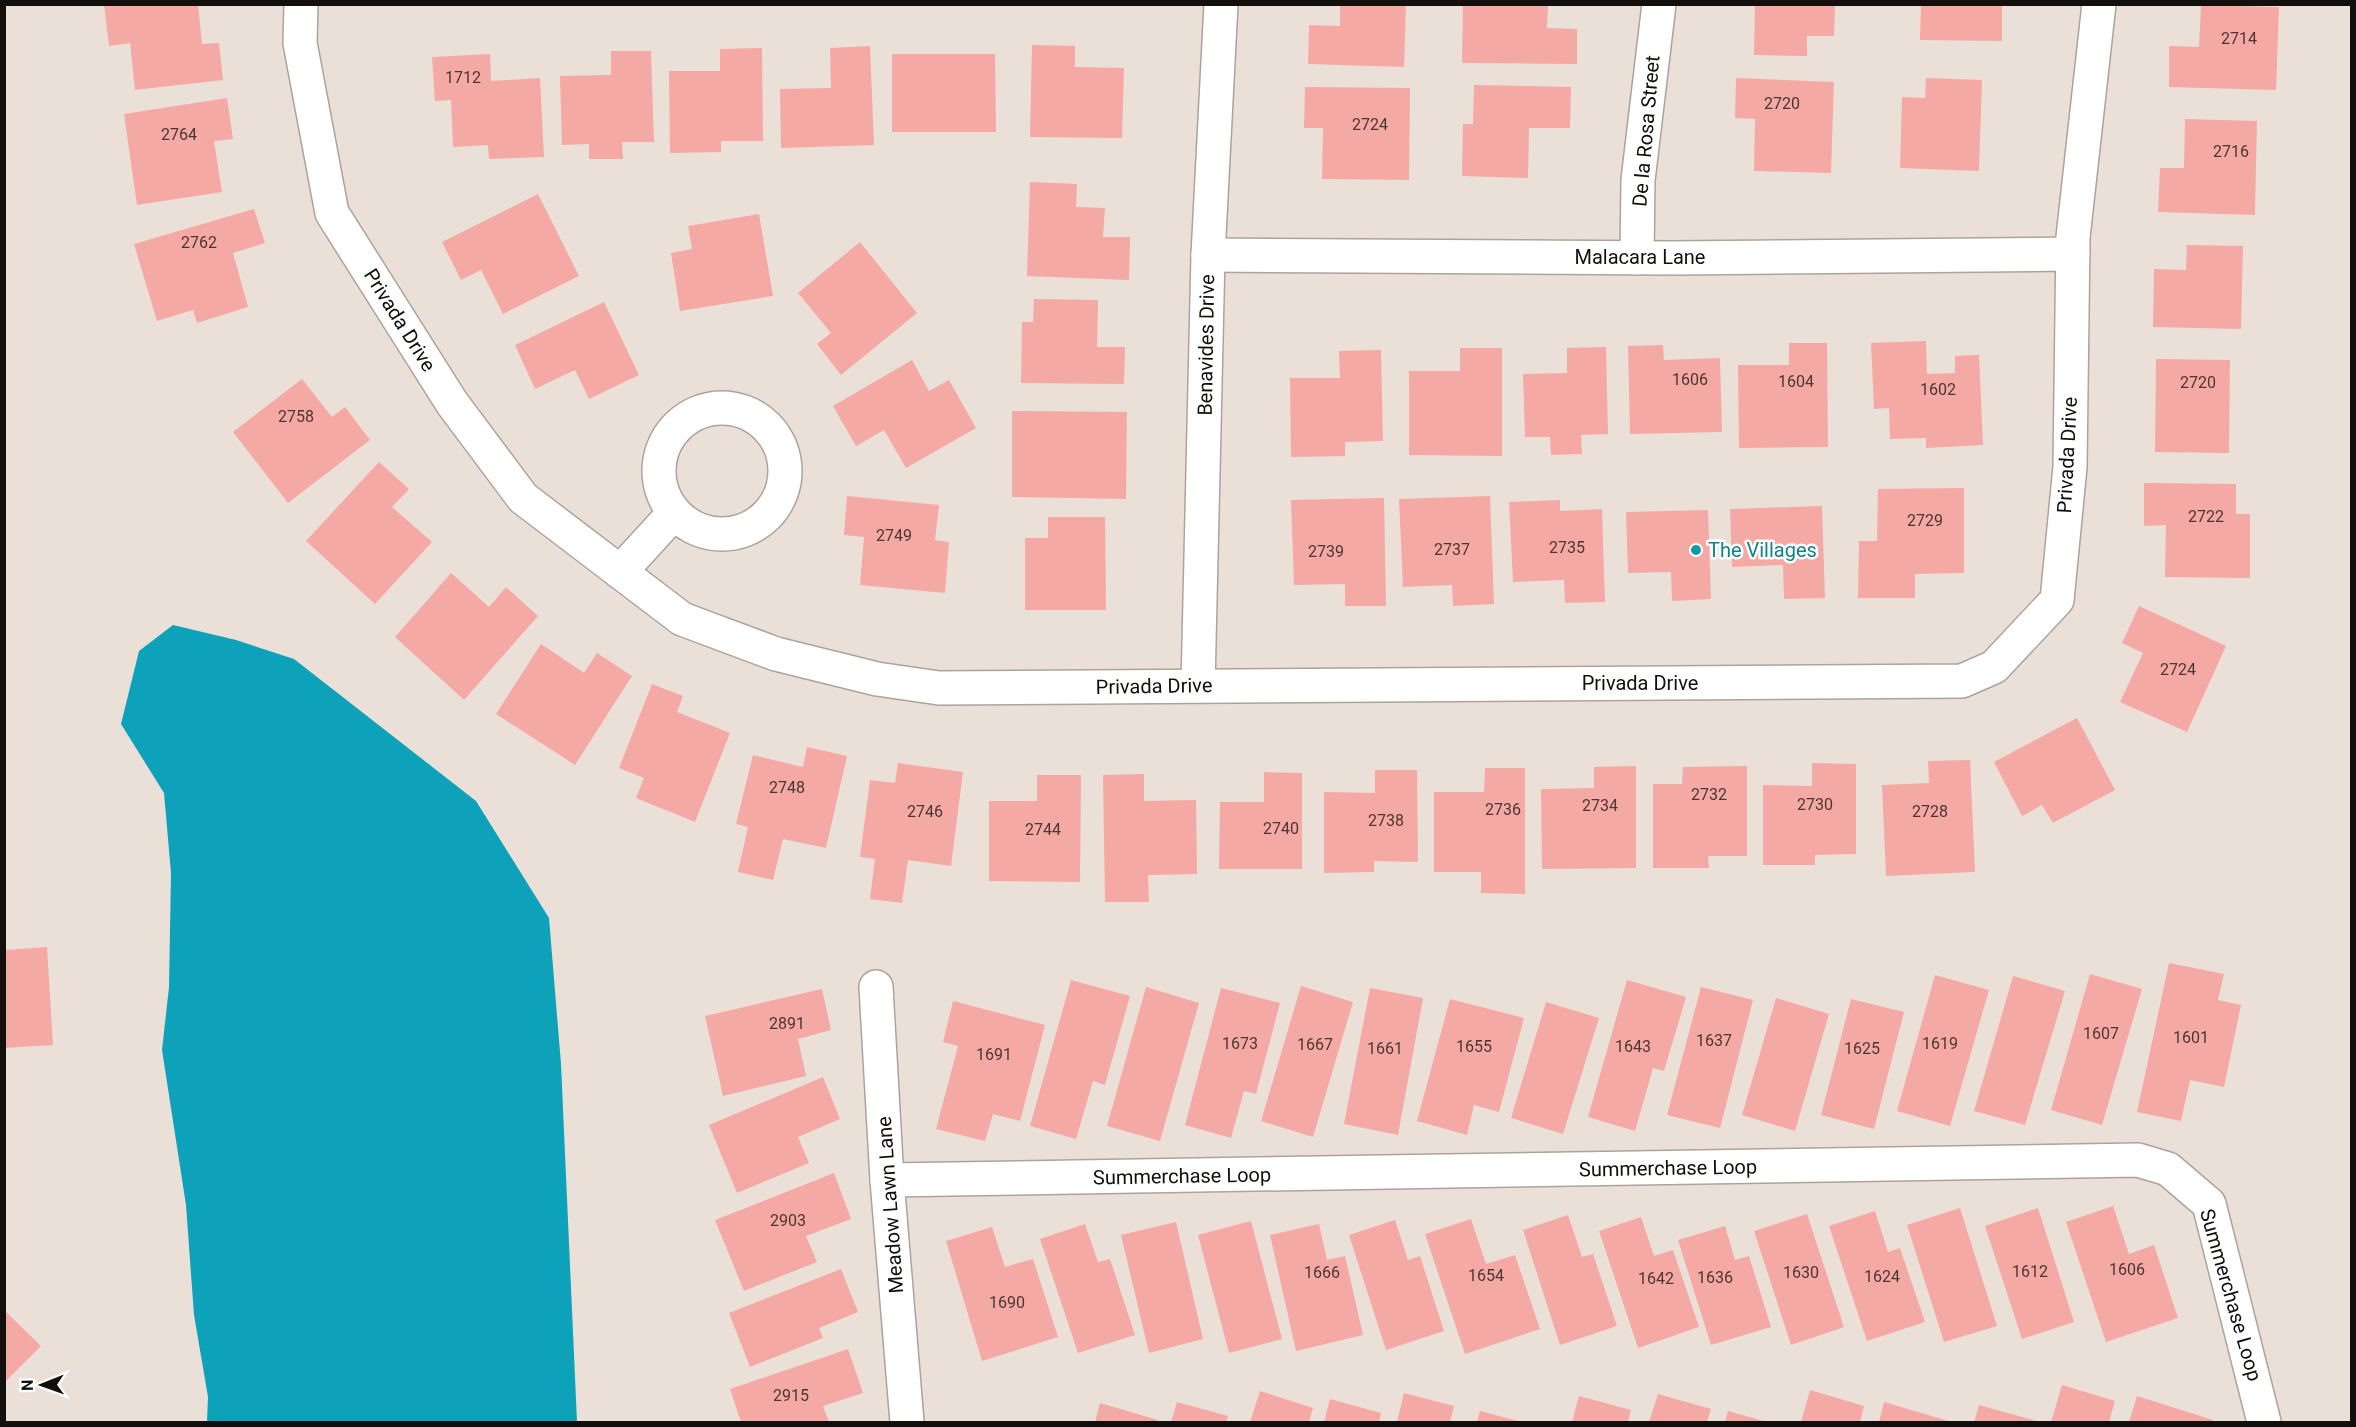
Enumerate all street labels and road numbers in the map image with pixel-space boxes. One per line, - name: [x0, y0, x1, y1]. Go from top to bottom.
- street label: De la Rosa Street: [1627, 54, 1665, 208]
- street label: Malacara Lane: [1575, 245, 1705, 269]
- street label: Privada Drive: [359, 264, 441, 376]
- street label: Benavides Drive: [1193, 274, 1219, 416]
- street label: Privada Drive: [2052, 396, 2082, 514]
- street label: Privada Drive: [1582, 671, 1698, 695]
- street label: Privada Drive: [1095, 673, 1213, 699]
- street label: Meadow Lawn Lane: [872, 1116, 908, 1294]
- street label: Summerchase Loop: [1579, 1154, 1757, 1182]
- street label: Summerchase Loop: [1093, 1162, 1271, 1190]
- street label: Summerchase Loop: [2195, 1206, 2267, 1384]

